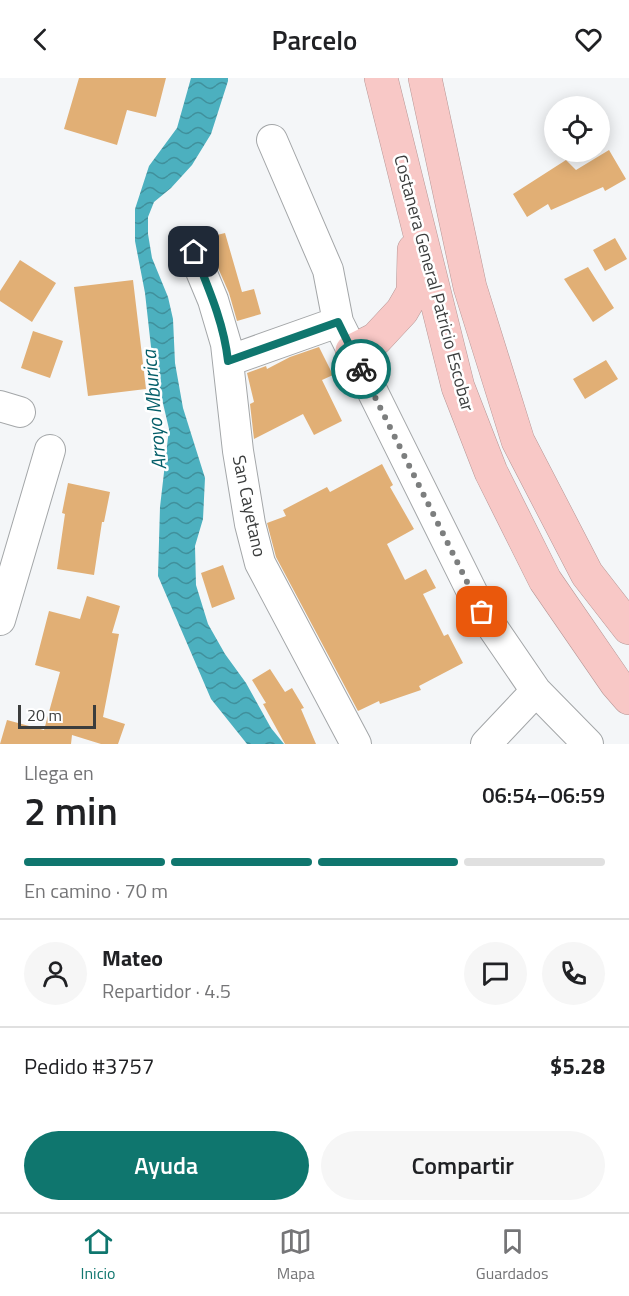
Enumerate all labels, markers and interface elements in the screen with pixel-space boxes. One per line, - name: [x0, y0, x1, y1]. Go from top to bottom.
- text: Parcelo: [272, 19, 357, 60]
- icon: back: [24, 23, 57, 56]
- icon: heart: [572, 23, 605, 56]
- map controls: [544, 96, 610, 162]
- button: locate: [544, 96, 610, 162]
- street label: Costanera General Patricio Escobar: [387, 152, 482, 414]
- pin: [168, 226, 219, 277]
- icon: home: [177, 235, 210, 268]
- courier: [331, 339, 391, 399]
- water label: Arroyo Mburica: [133, 348, 174, 471]
- icon: bike: [345, 353, 378, 386]
- street label: San Cayetano: [226, 453, 273, 559]
- pin: [456, 586, 507, 637]
- icon: bag: [465, 595, 498, 628]
- scale bar: [18, 702, 96, 730]
- text: 20 m: [27, 703, 62, 727]
- text: Llega en: [24, 757, 94, 788]
- text: 06:54–06:59: [482, 778, 605, 812]
- text: 2 min: [24, 781, 118, 840]
- text: En camino · 70 m: [24, 875, 168, 906]
- text: Mateo: [102, 941, 163, 975]
- button: person: [24, 942, 87, 1005]
- button: chat: [464, 942, 527, 1005]
- button: phone: [542, 942, 605, 1005]
- text: Repartidor · 4.5: [102, 975, 231, 1006]
- text: Pedido #3757: [24, 1049, 154, 1083]
- text: $5.28: [550, 1049, 605, 1083]
- button: Ayuda: [24, 1131, 309, 1200]
- button: Compartir: [321, 1131, 605, 1200]
- tab: Inicio: [81, 1225, 116, 1285]
- tab: Mapa: [277, 1225, 315, 1285]
- tab: Guardados: [476, 1225, 548, 1285]

